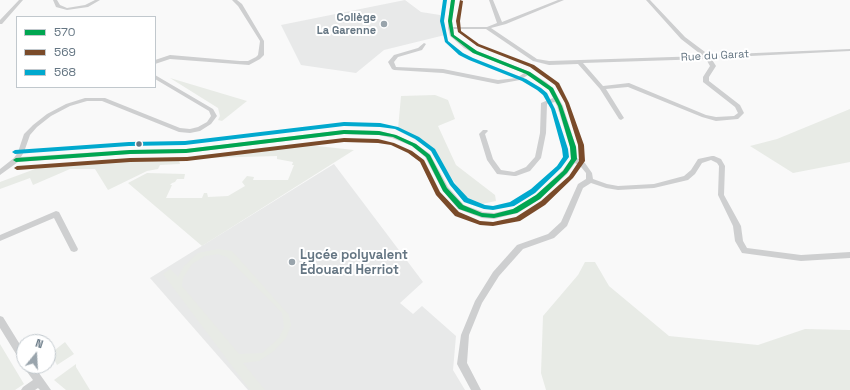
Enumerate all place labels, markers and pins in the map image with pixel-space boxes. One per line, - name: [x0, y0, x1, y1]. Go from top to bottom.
- place label: Collège La Garenne: [317, 11, 376, 37]
- marker: Collège La Garenne: [379, 19, 389, 29]
- unlabelled marker: [134, 139, 144, 149]
- place label: Lycée polyvalent Édouard Herriot: [300, 247, 408, 278]
- marker: Lycée polyvalent Édouard Herriot: [287, 257, 297, 267]

